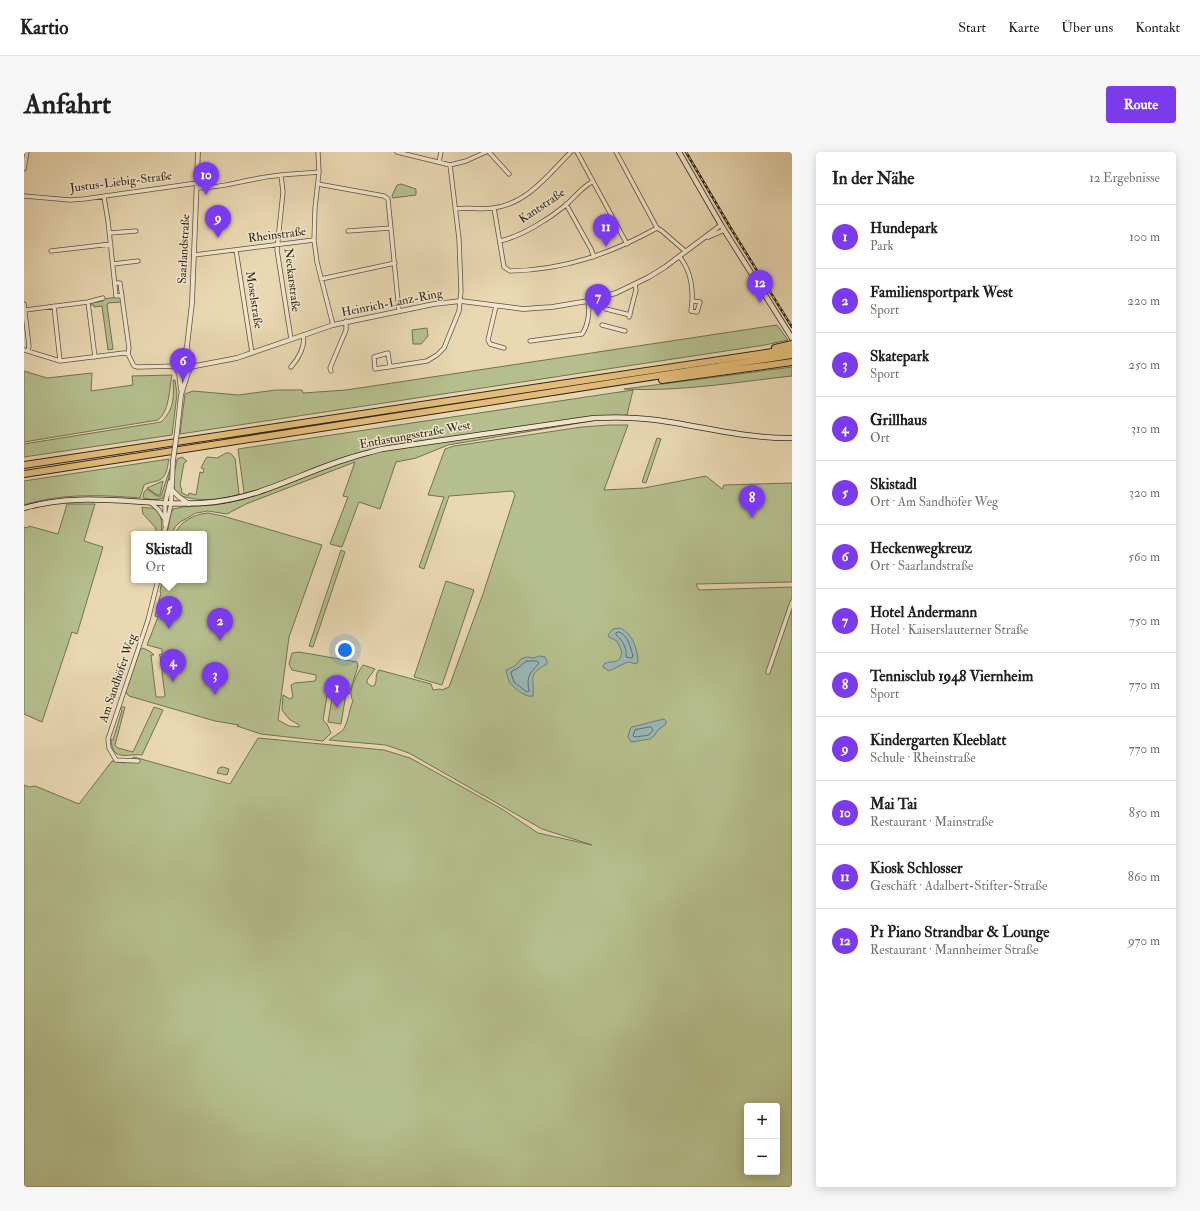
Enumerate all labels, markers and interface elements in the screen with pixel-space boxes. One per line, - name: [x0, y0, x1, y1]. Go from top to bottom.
- text: Kartio: [20, 16, 68, 40]
- text: Start: [958, 19, 986, 36]
- text: Karte: [1008, 19, 1039, 36]
- text: Über uns: [1061, 19, 1113, 36]
- text: Kontakt: [1135, 19, 1180, 36]
- button: Route: [1106, 86, 1176, 123]
- text: Anfahrt: [24, 87, 111, 122]
- pin: 10: [193, 162, 219, 195]
- street label: Justus-Liebig-Straße: [68, 168, 173, 196]
- text: In der Nähe: [832, 168, 914, 189]
- text: 12 Ergebnisse: [1089, 170, 1160, 186]
- street label: Kantstraße: [516, 185, 568, 227]
- pin: 9: [205, 205, 231, 238]
- street label: Saarlandstraße: [175, 214, 193, 284]
- pin: 11: [593, 214, 619, 247]
- text: Hundepark: [870, 219, 938, 238]
- street label: Rheinstraße: [247, 224, 307, 246]
- text: 1: [843, 229, 847, 245]
- text: 100 m: [1129, 229, 1160, 245]
- text: Park: [870, 238, 894, 254]
- street label: Neckarstraße: [281, 247, 303, 313]
- street label: Moselstraße: [242, 270, 266, 330]
- pin: 12: [747, 270, 773, 303]
- text: Familiensportpark West: [870, 283, 1013, 302]
- pin: 7: [585, 284, 611, 317]
- street label: Heinrich-Lanz-Ring: [340, 286, 445, 320]
- text: 2: [842, 293, 848, 309]
- text: 220 m: [1127, 293, 1160, 309]
- text: Sport: [870, 302, 899, 318]
- text: Skatepark: [870, 347, 929, 366]
- pin: 6: [170, 348, 196, 381]
- text: 3: [843, 357, 848, 373]
- text: 250 m: [1128, 357, 1160, 373]
- text: Sport: [870, 366, 899, 382]
- text: Grillhaus: [870, 411, 927, 430]
- street label: Entlastungsstraße West: [358, 418, 472, 452]
- text: 4: [841, 421, 849, 437]
- text: 310 m: [1131, 421, 1160, 437]
- text: Ort: [870, 430, 890, 446]
- text: Skistadl: [870, 475, 917, 494]
- pin: 8: [739, 485, 765, 518]
- text: 5: [842, 485, 848, 501]
- text: 320 m: [1129, 485, 1160, 501]
- text: Ort · Am Sandhöfer Weg: [870, 494, 999, 510]
- popup: [131, 531, 207, 583]
- text: Heckenwegkreuz: [870, 539, 972, 558]
- text: Skistadl: [146, 540, 192, 559]
- text: 6: [842, 549, 848, 565]
- text: 560 m: [1128, 549, 1160, 565]
- text: Ort · Saarlandstraße: [870, 558, 973, 574]
- text: Ort: [146, 559, 165, 575]
- pin: 5: [156, 596, 182, 629]
- text: Hotel Andermann: [870, 603, 977, 622]
- pin: 2: [207, 608, 233, 641]
- text: 7: [842, 613, 848, 629]
- text: 750 m: [1129, 613, 1160, 629]
- text: Hotel · Kaiserslauterner Straße: [870, 622, 1028, 638]
- street label: Am Sandhöfer Weg: [95, 631, 141, 725]
- your location: [335, 640, 355, 660]
- pin: 4: [160, 649, 186, 682]
- pin: 3: [202, 662, 228, 695]
- text: Tennisclub 1948 Viernheim: [870, 667, 1033, 686]
- pin: 1: [324, 675, 350, 708]
- text: 8: [842, 677, 848, 693]
- text: 770 m: [1129, 677, 1160, 693]
- text: Sport: [870, 686, 899, 702]
- text: Kindergarten Kleeblatt: [870, 731, 1006, 750]
- text: 9: [842, 741, 848, 757]
- text: 770 m: [1129, 741, 1160, 757]
- text: Schule · Rheinstraße: [870, 750, 976, 766]
- text: Mai Tai: [870, 795, 917, 814]
- text: 10: [839, 805, 851, 821]
- text: 850 m: [1129, 805, 1160, 821]
- text: Restaurant · Mainstraße: [870, 814, 994, 830]
- text: Kiosk Schlosser: [870, 859, 963, 878]
- text: 11: [840, 869, 850, 885]
- text: 860 m: [1128, 869, 1160, 885]
- text: Geschäft · Adalbert-Stifter-Straße: [870, 878, 1048, 894]
- text: P1 Piano Strandbar & Lounge: [870, 923, 1050, 942]
- text: 12: [839, 933, 851, 949]
- text: 970 m: [1128, 933, 1160, 949]
- text: Restaurant · Mannheimer Straße: [870, 942, 1039, 958]
- map controls: [744, 1103, 780, 1175]
- button: +: [744, 1103, 780, 1139]
- button: −: [744, 1139, 780, 1175]

